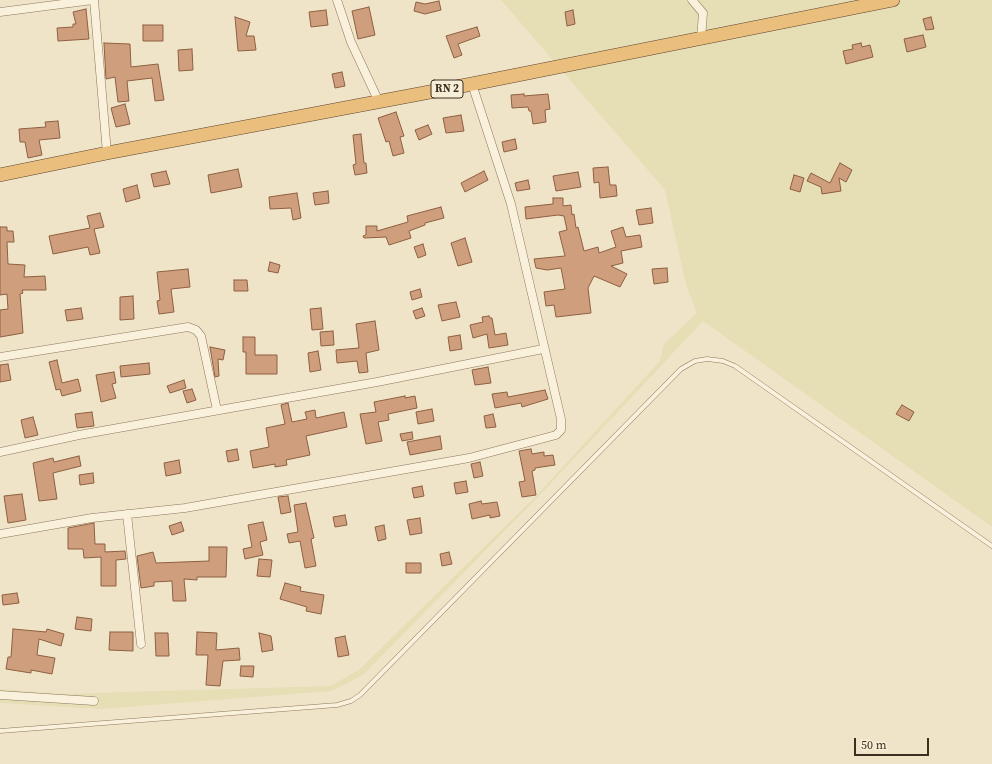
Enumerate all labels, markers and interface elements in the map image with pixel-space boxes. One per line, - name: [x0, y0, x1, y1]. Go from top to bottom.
- road number: RN 2: [431, 80, 463, 98]
- scale bar: [856, 730, 931, 756]
- text: 50 m: [861, 737, 887, 753]

